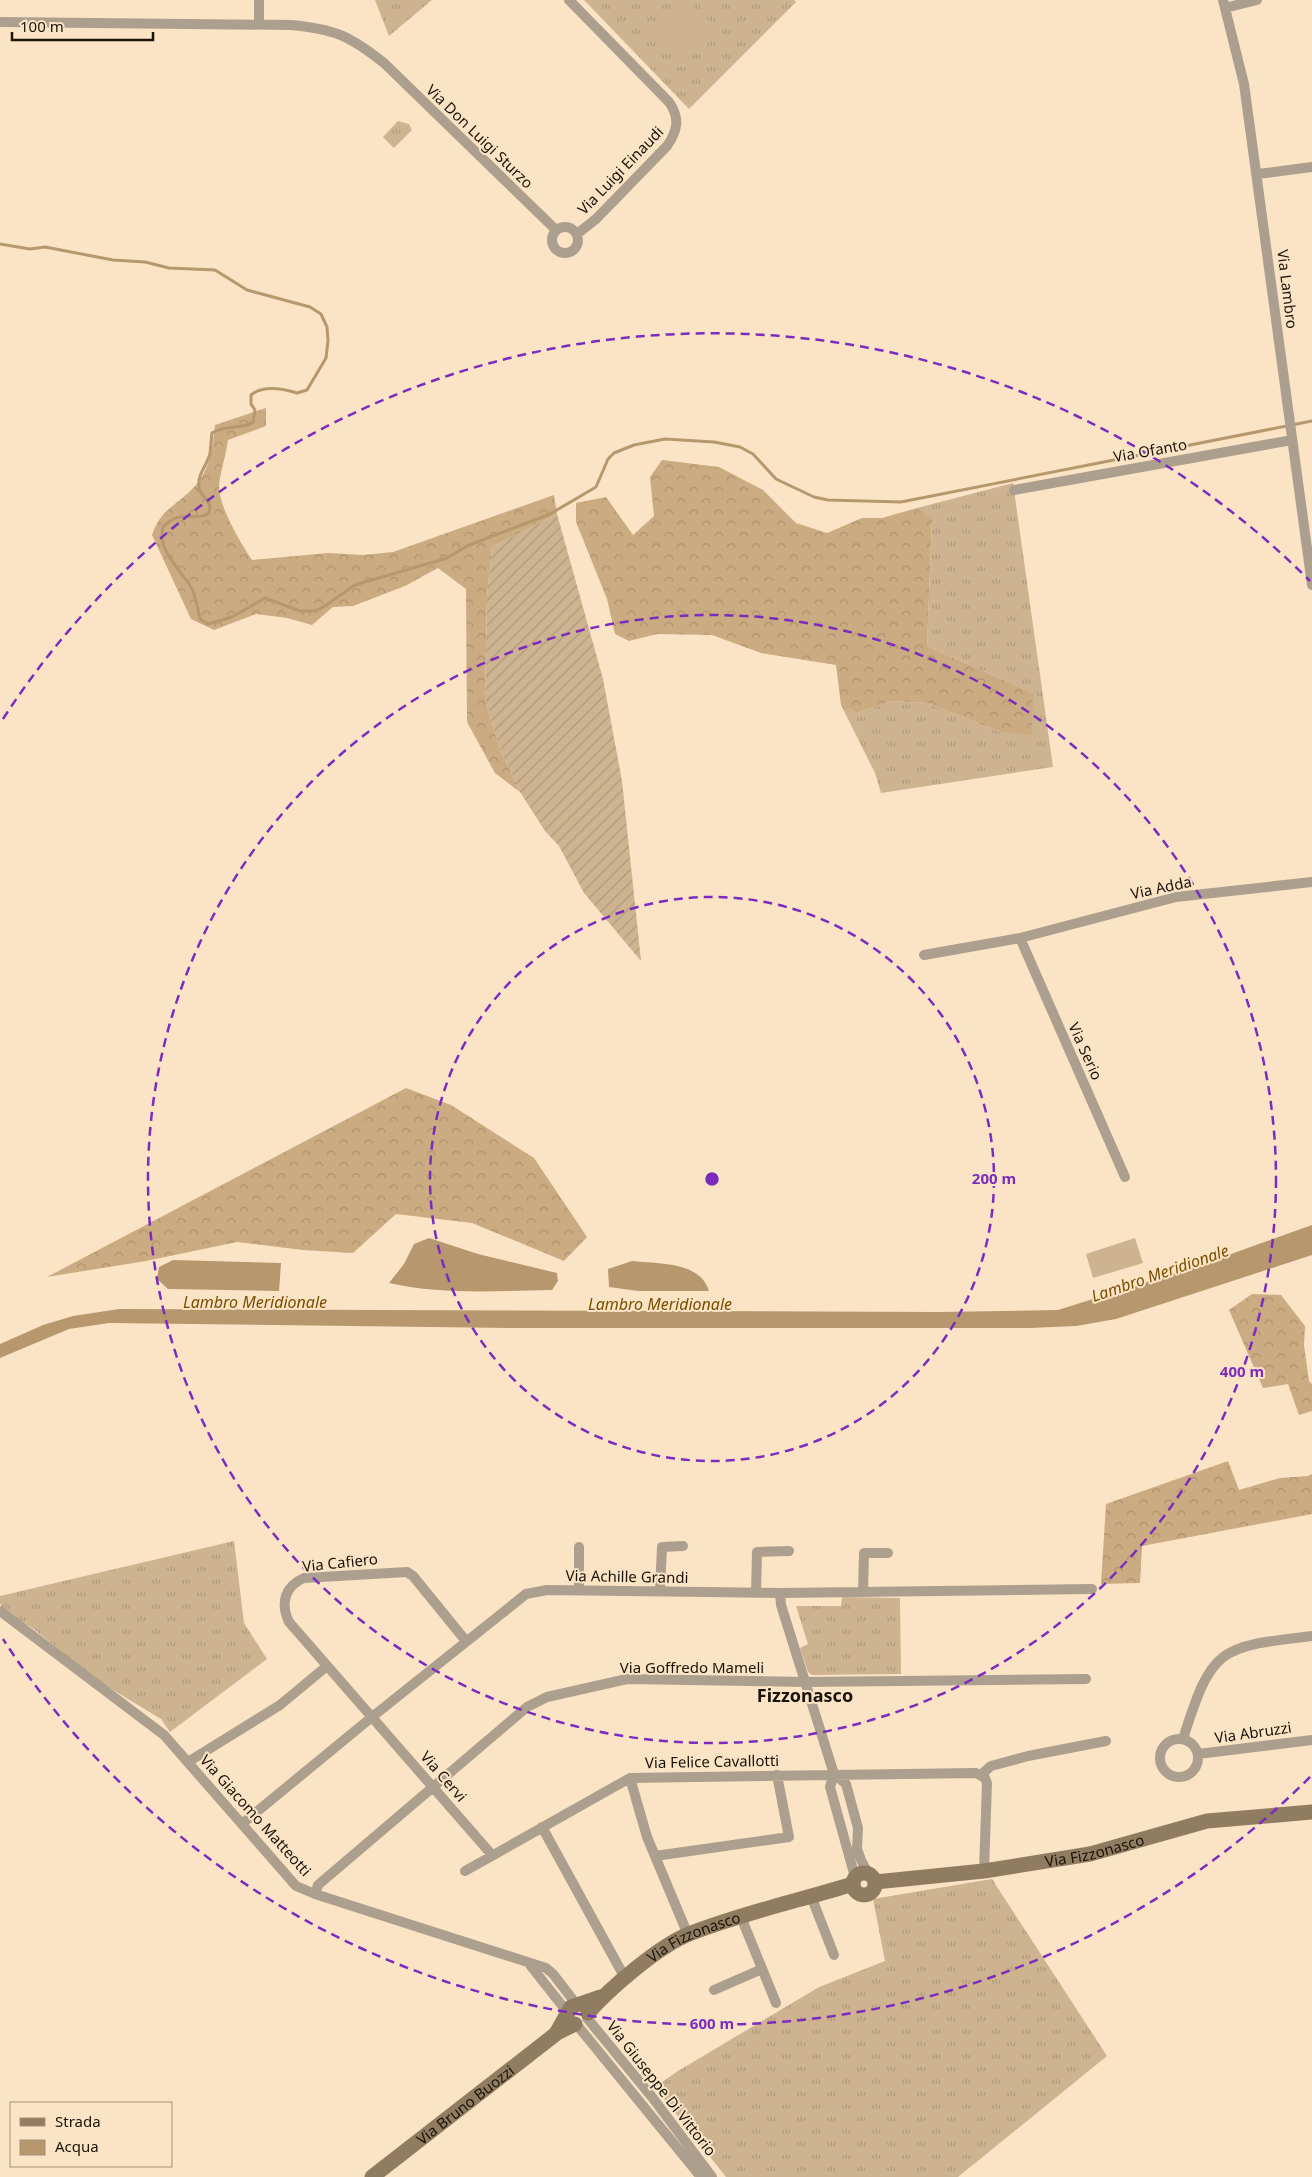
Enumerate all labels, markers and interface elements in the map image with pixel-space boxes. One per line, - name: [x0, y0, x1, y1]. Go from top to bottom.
- scale bar: [12, 10, 154, 42]
- text: 100 m: [20, 16, 64, 36]
- street label: Via Don Luigi Sturzo: [422, 80, 538, 192]
- street label: Via Luigi Einaudi: [573, 122, 667, 218]
- street label: Via Lambro: [1273, 248, 1303, 330]
- street label: Via Ofanto: [1112, 434, 1188, 466]
- street label: Via Adda: [1129, 871, 1193, 903]
- street label: Via Serio: [1064, 1019, 1108, 1083]
- text: 200 m: [972, 1168, 1016, 1188]
- centre of rings: [703, 1170, 721, 1188]
- water label: Lambro Meridionale: [1088, 1239, 1232, 1307]
- water label: Lambro Meridionale: [183, 1291, 327, 1313]
- water label: Lambro Meridionale: [588, 1293, 732, 1315]
- text: 400 m: [1220, 1361, 1264, 1381]
- street label: Via Cafiero: [301, 1548, 379, 1576]
- street label: Via Achille Grandi: [565, 1565, 689, 1587]
- street label: Via Goffredo Mameli: [620, 1657, 764, 1677]
- district label: Fizzonasco: [757, 1683, 853, 1707]
- street label: Via Abruzzi: [1213, 1717, 1293, 1747]
- street label: Via Cervi: [417, 1746, 471, 1806]
- street label: Via Giacomo Matteotti: [196, 1750, 316, 1880]
- street label: Via Felice Cavallotti: [645, 1750, 779, 1772]
- street label: Via Fizzonasco: [1043, 1829, 1146, 1871]
- street label: Via Fizzonasco: [643, 1907, 743, 1967]
- text: 600 m: [690, 2013, 734, 2033]
- street label: Via Giuseppe Di Vittorio: [603, 2016, 721, 2160]
- street label: Via Bruno Buozzi: [412, 2060, 518, 2149]
- legend: [10, 2102, 172, 2167]
- text: Strada: [55, 2111, 101, 2131]
- text: Acqua: [55, 2136, 99, 2156]

